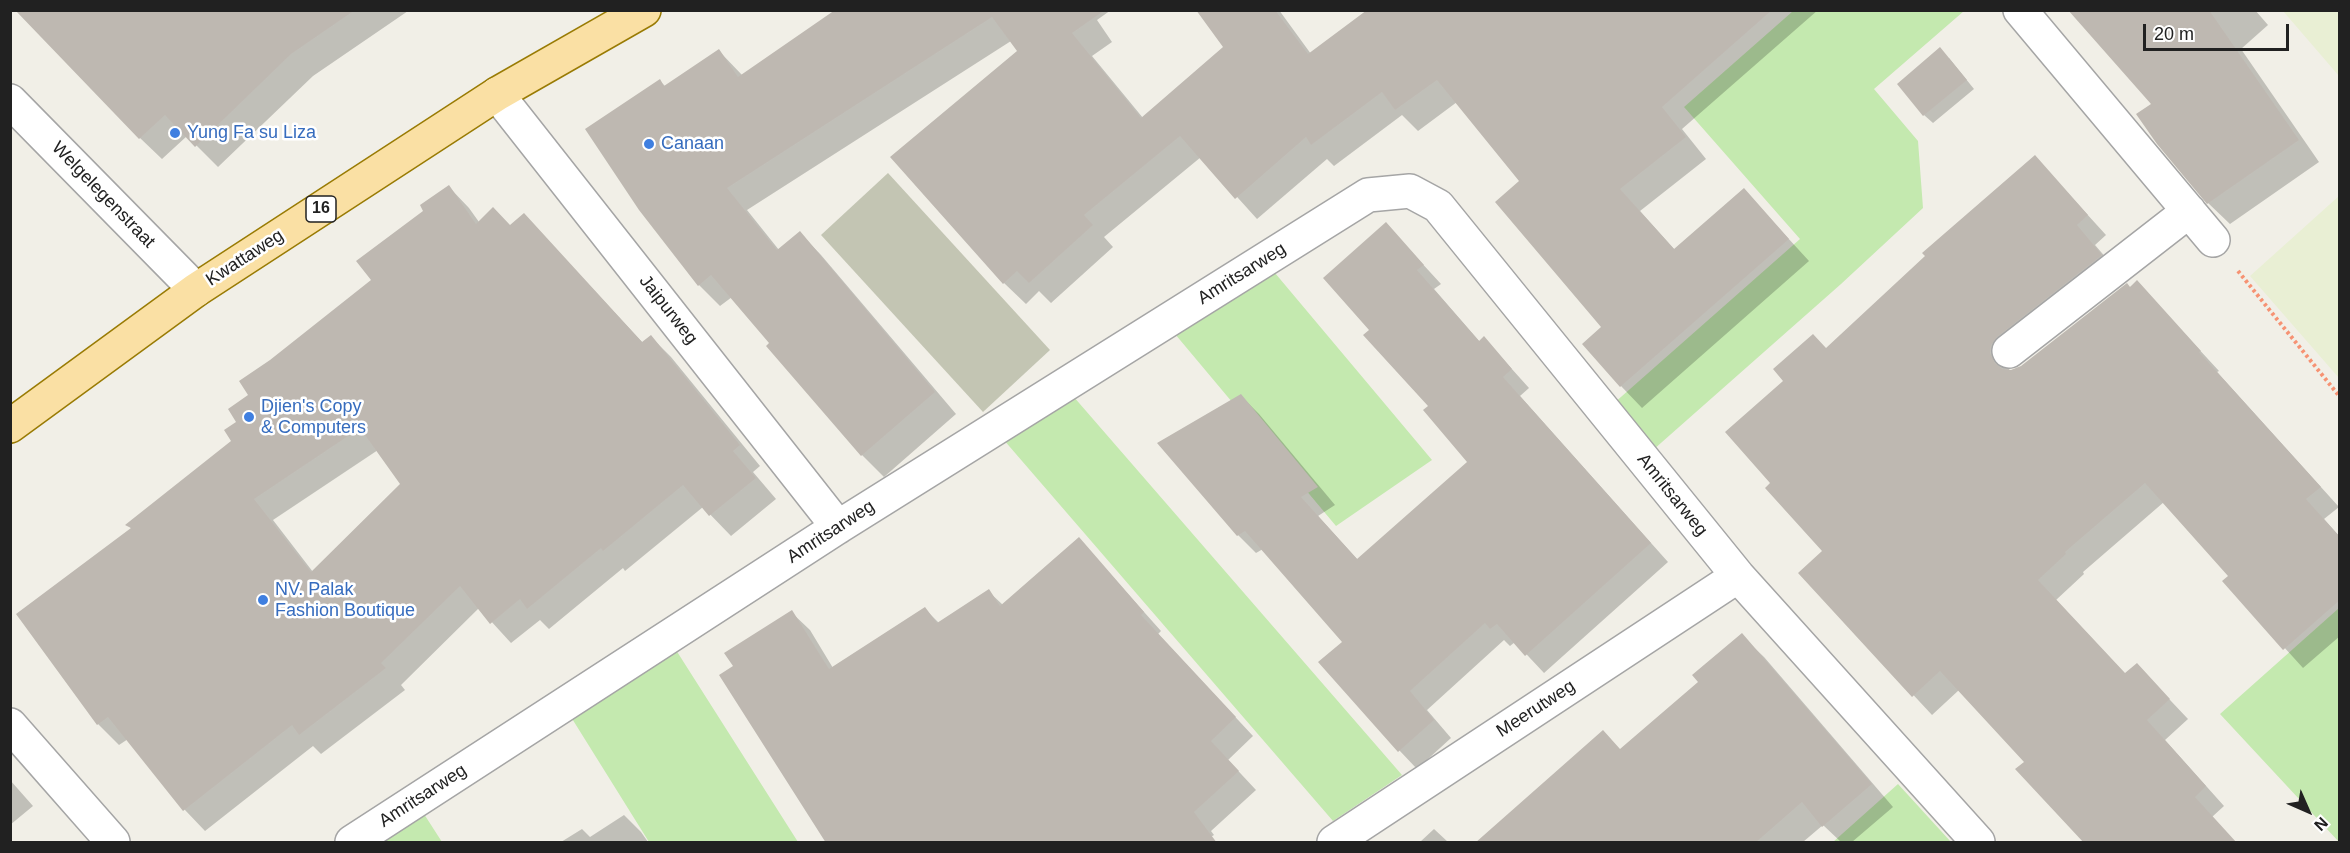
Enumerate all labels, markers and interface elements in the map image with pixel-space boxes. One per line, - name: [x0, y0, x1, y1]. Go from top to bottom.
- scale bar: [2146, 12, 2292, 50]
- text: 20 m: [2154, 24, 2194, 44]
- place label: Yung Fa su Liza: [187, 122, 316, 144]
- marker: Yung Fa su Liza: [168, 126, 182, 140]
- place label: Canaan: [661, 133, 724, 155]
- street label: Welgelegenstraat: [47, 137, 159, 253]
- marker: Canaan: [642, 137, 656, 151]
- road number: 16: [306, 196, 336, 222]
- street label: Kwattaweg: [202, 225, 288, 291]
- street label: Amritsarweg: [1194, 238, 1290, 310]
- street label: Jaipurweg: [634, 271, 702, 349]
- place label: Djien's Copy & Computers: [261, 396, 366, 438]
- marker: Djien's Copy & Computers: [242, 410, 256, 424]
- street label: Amritsarweg: [1632, 449, 1712, 541]
- street label: Amritsarweg: [783, 496, 879, 568]
- place label: NV. Palak Fashion Boutique: [275, 579, 415, 622]
- marker: NV. Palak Fashion Boutique: [256, 593, 270, 607]
- street label: Meerutweg: [1493, 676, 1579, 742]
- street label: Amritsarweg: [375, 760, 471, 832]
- north arrow: [2278, 781, 2338, 841]
- text: N: [2311, 814, 2331, 834]

